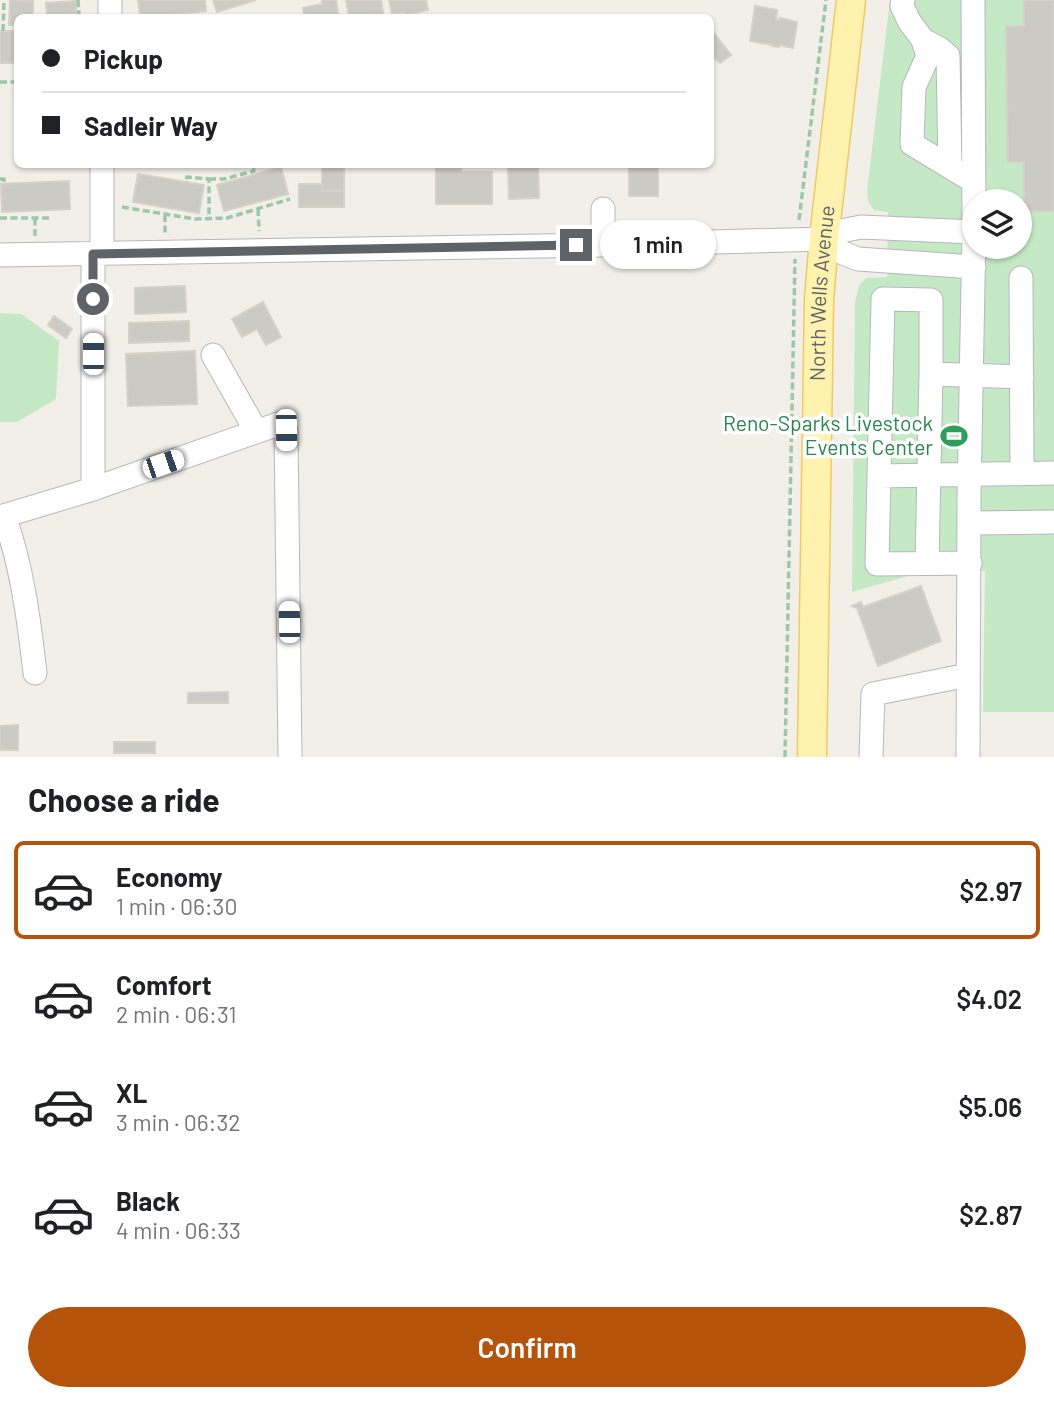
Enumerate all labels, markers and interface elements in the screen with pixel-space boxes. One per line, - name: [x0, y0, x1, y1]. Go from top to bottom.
- text: Pickup: [84, 43, 163, 74]
- text: Sadleir Way: [84, 110, 218, 141]
- map controls: [962, 189, 1032, 259]
- button: layers: [962, 189, 1032, 259]
- street label: North Wells Avenue: [804, 204, 839, 381]
- callout: 1 min: [600, 220, 716, 270]
- route end: [560, 229, 592, 261]
- text: 1 min: [633, 230, 683, 258]
- route start: [77, 283, 109, 315]
- car: [83, 333, 104, 375]
- car: [276, 409, 297, 451]
- place label: Reno-Sparks Livestock Events Center: [723, 410, 933, 459]
- sports icon: Reno-Sparks Livestock Events Center: [939, 421, 969, 451]
- car: [140, 447, 187, 481]
- car: [279, 601, 300, 643]
- text: Choose a ride: [28, 780, 220, 818]
- icon: car: [32, 859, 95, 922]
- text: Economy: [116, 861, 222, 892]
- text: $2.97: [959, 875, 1022, 906]
- text: 1 min · 06:30: [116, 892, 237, 920]
- icon: car: [32, 967, 95, 1030]
- text: Comfort: [116, 969, 212, 1000]
- text: $4.02: [957, 983, 1022, 1014]
- text: 2 min · 06:31: [116, 1000, 237, 1028]
- icon: car: [32, 1075, 95, 1138]
- text: XL: [116, 1077, 147, 1108]
- text: $5.06: [959, 1091, 1022, 1122]
- text: 3 min · 06:32: [116, 1108, 241, 1136]
- icon: car: [32, 1183, 95, 1246]
- text: Black: [116, 1185, 180, 1216]
- text: $2.87: [959, 1199, 1022, 1230]
- text: 4 min · 06:33: [116, 1216, 241, 1244]
- button: Confirm: [28, 1307, 1026, 1387]

